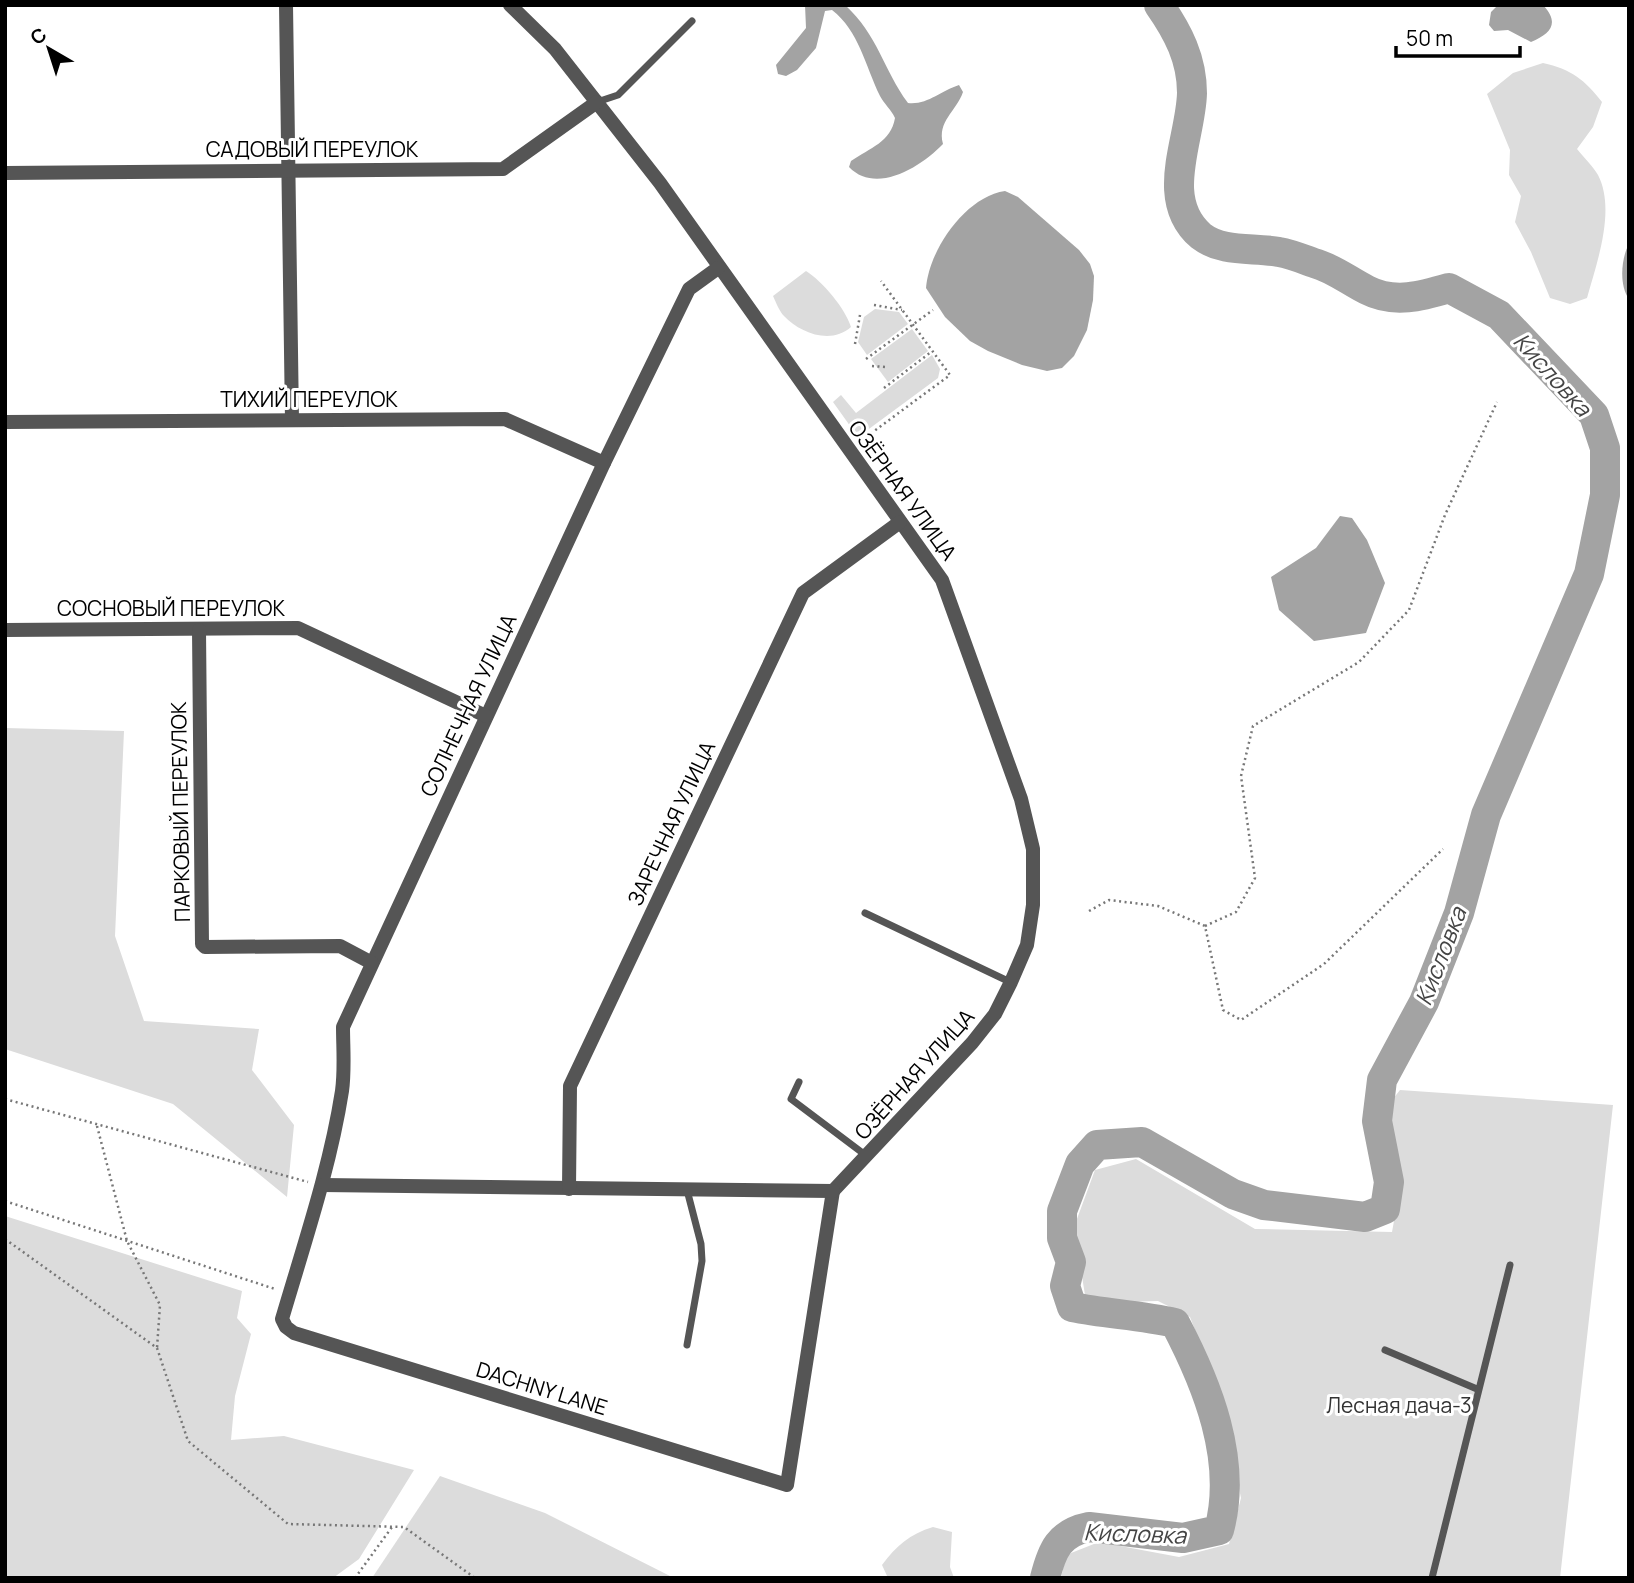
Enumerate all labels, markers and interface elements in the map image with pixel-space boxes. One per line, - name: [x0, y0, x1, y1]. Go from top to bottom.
- north arrow: [14, 14, 84, 84]
- scale bar: [1396, 14, 1520, 58]
- text: С: [25, 21, 52, 50]
- text: 50 m: [1406, 24, 1453, 52]
- street label: САДОВЫЙ ПЕРЕУЛОК: [206, 135, 419, 163]
- water label: Кисловка: [1507, 325, 1600, 424]
- street label: ТИХИЙ ПЕРЕУЛОК: [220, 385, 398, 413]
- street label: ОЗЁРНАЯ УЛИЦА: [843, 414, 963, 566]
- street label: СОСНОВЫЙ ПЕРЕУЛОК: [57, 594, 285, 622]
- street label: СОЛНЕЧНАЯ УЛИЦА: [413, 609, 523, 801]
- street label: ПАРКОВЫЙ ПЕРЕУЛОК: [164, 701, 196, 923]
- street label: ЗАРЕЧНАЯ УЛИЦА: [621, 736, 721, 910]
- water label: Кисловка: [1407, 901, 1474, 1010]
- street label: ОЗЁРНАЯ УЛИЦА: [848, 1003, 980, 1145]
- street label: DACHNY LANE: [473, 1355, 611, 1421]
- park label: Лесная дача-3: [1326, 1391, 1472, 1419]
- water label: Кисловка: [1083, 1515, 1188, 1551]

